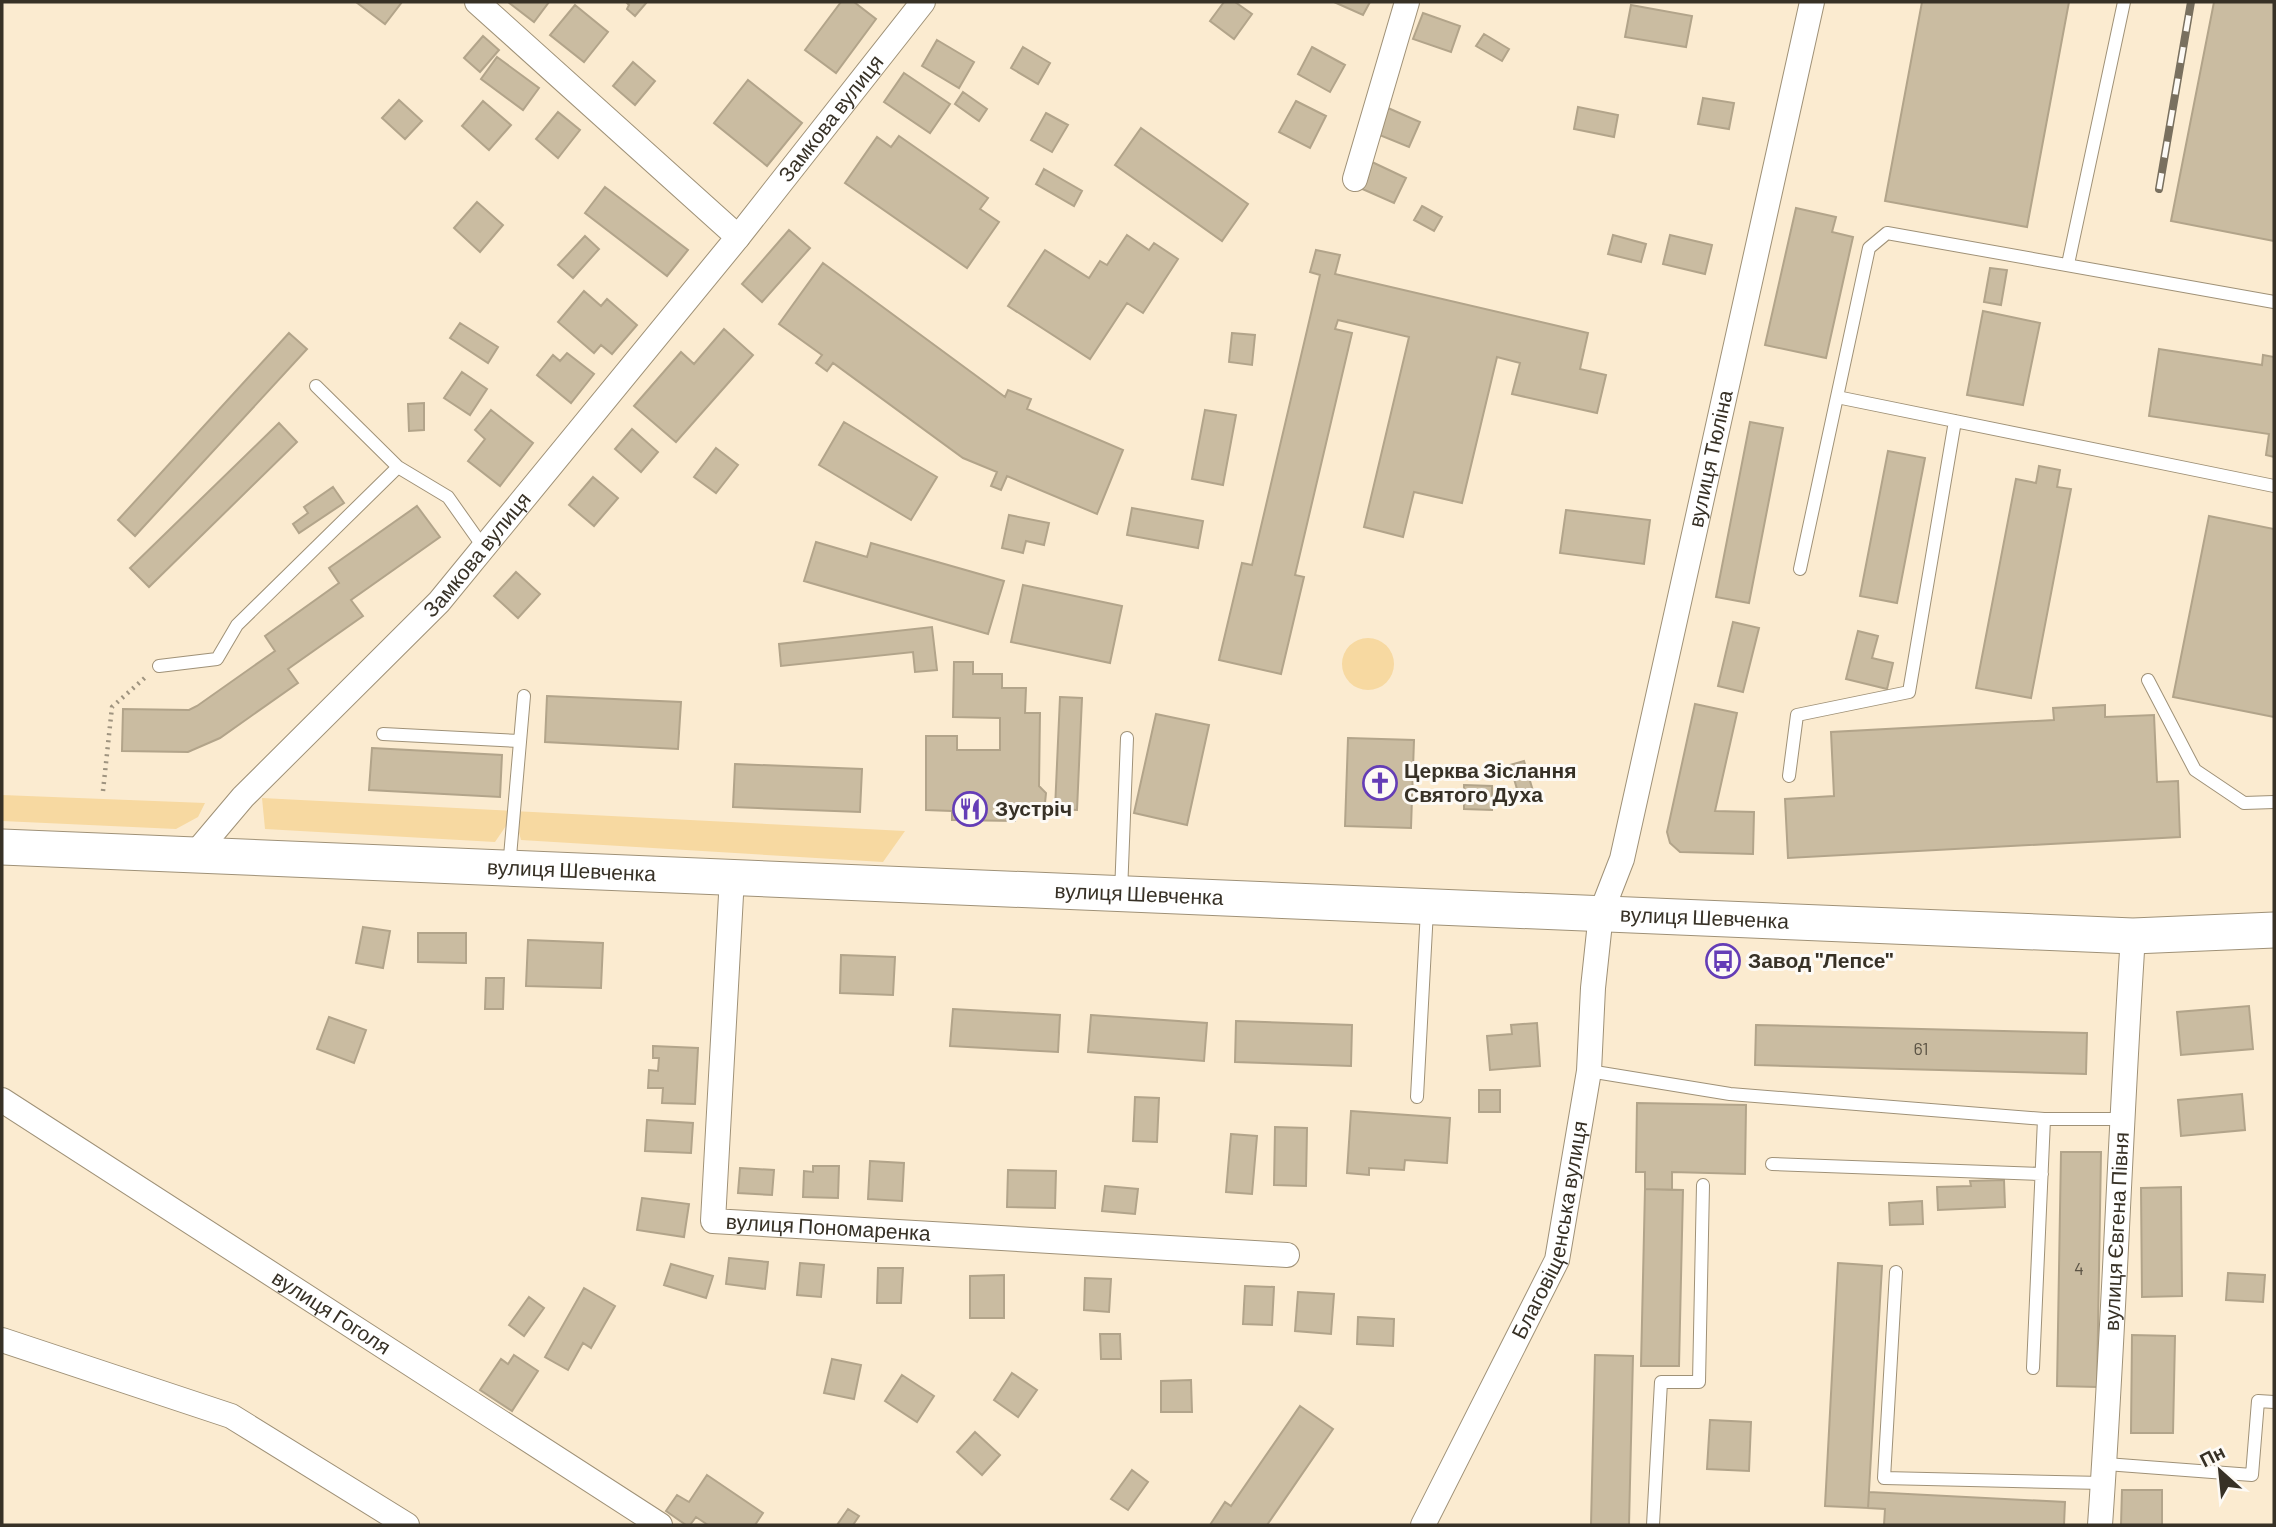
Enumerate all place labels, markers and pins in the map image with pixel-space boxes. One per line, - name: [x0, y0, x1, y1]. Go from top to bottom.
- place label: Церква Зіслання Святого Духа: [1404, 757, 1576, 806]
- church icon: Церква Зіслання Святого Духа: [1361, 764, 1399, 802]
- restaurant icon: Зустріч: [951, 790, 989, 828]
- place label: Зустріч: [995, 795, 1072, 820]
- bus stop icon: Завод "Лепсе": [1704, 942, 1742, 980]
- place label: Завод "Лепсе": [1748, 947, 1894, 972]

